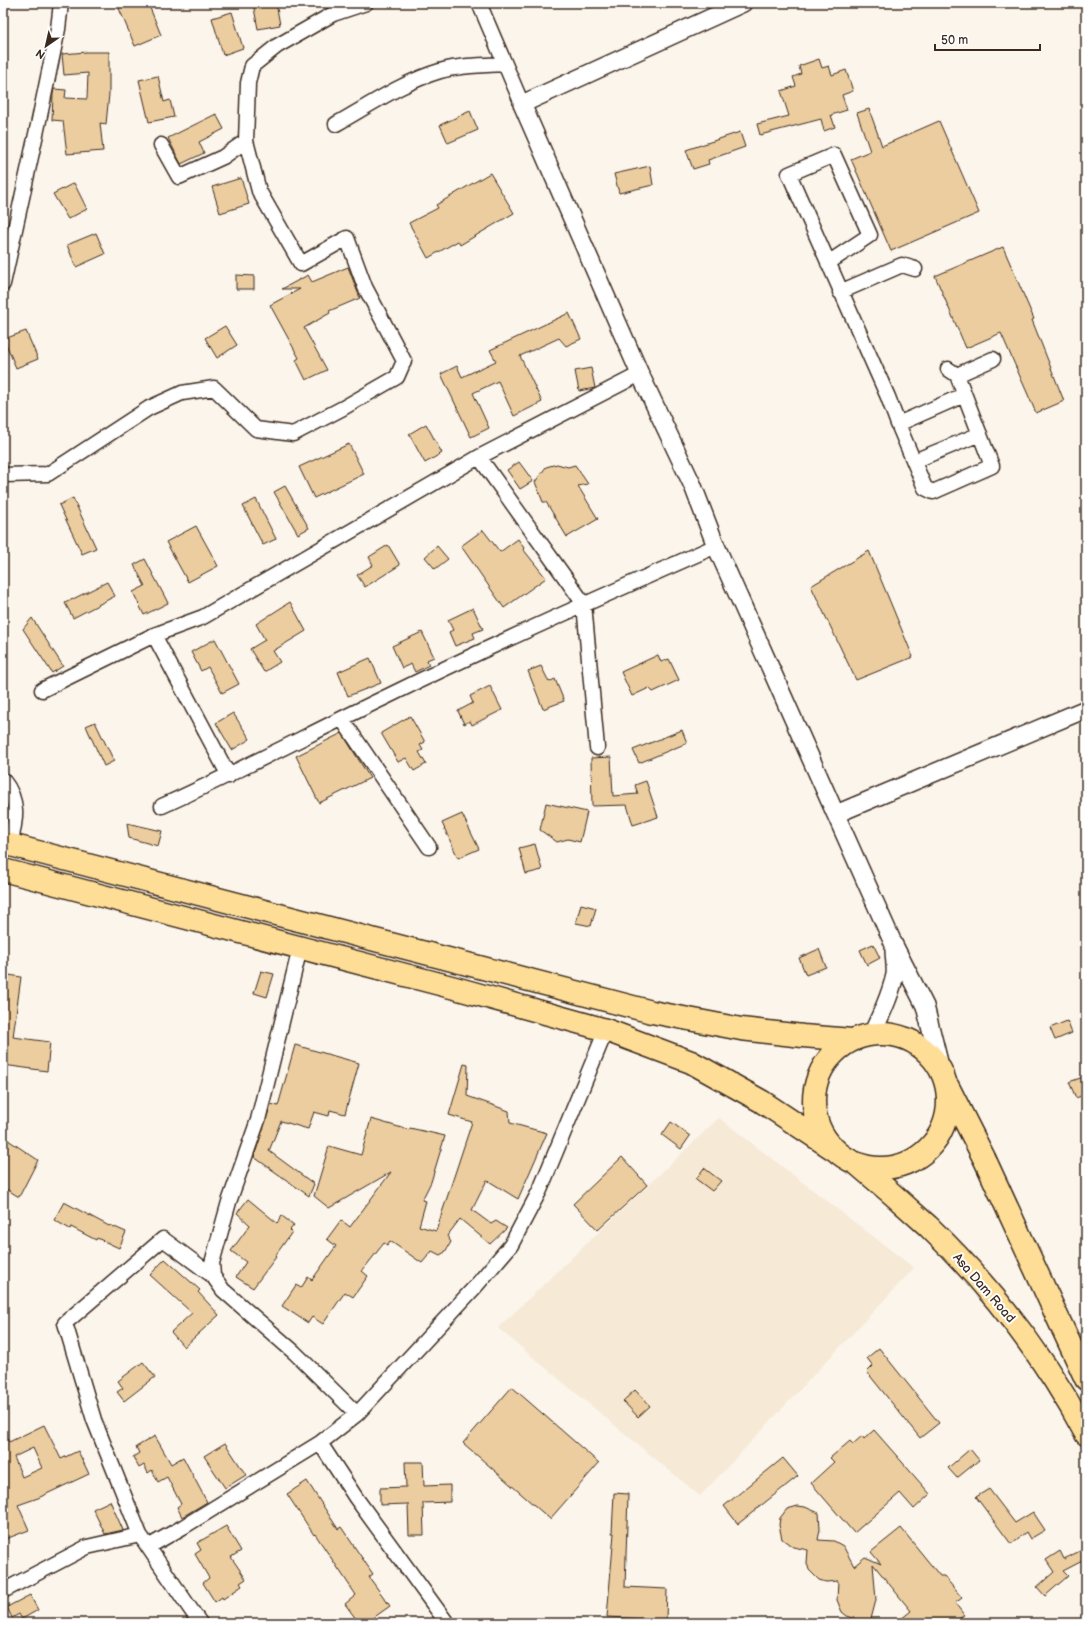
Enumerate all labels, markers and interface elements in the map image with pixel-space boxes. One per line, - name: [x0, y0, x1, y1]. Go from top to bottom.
- north arrow: [26, 26, 66, 66]
- scale bar: [935, 26, 1040, 52]
- text: 50 m: [941, 33, 968, 48]
- text: N: [34, 46, 48, 62]
- street label: Asa Dam Road: [949, 1250, 1019, 1326]

